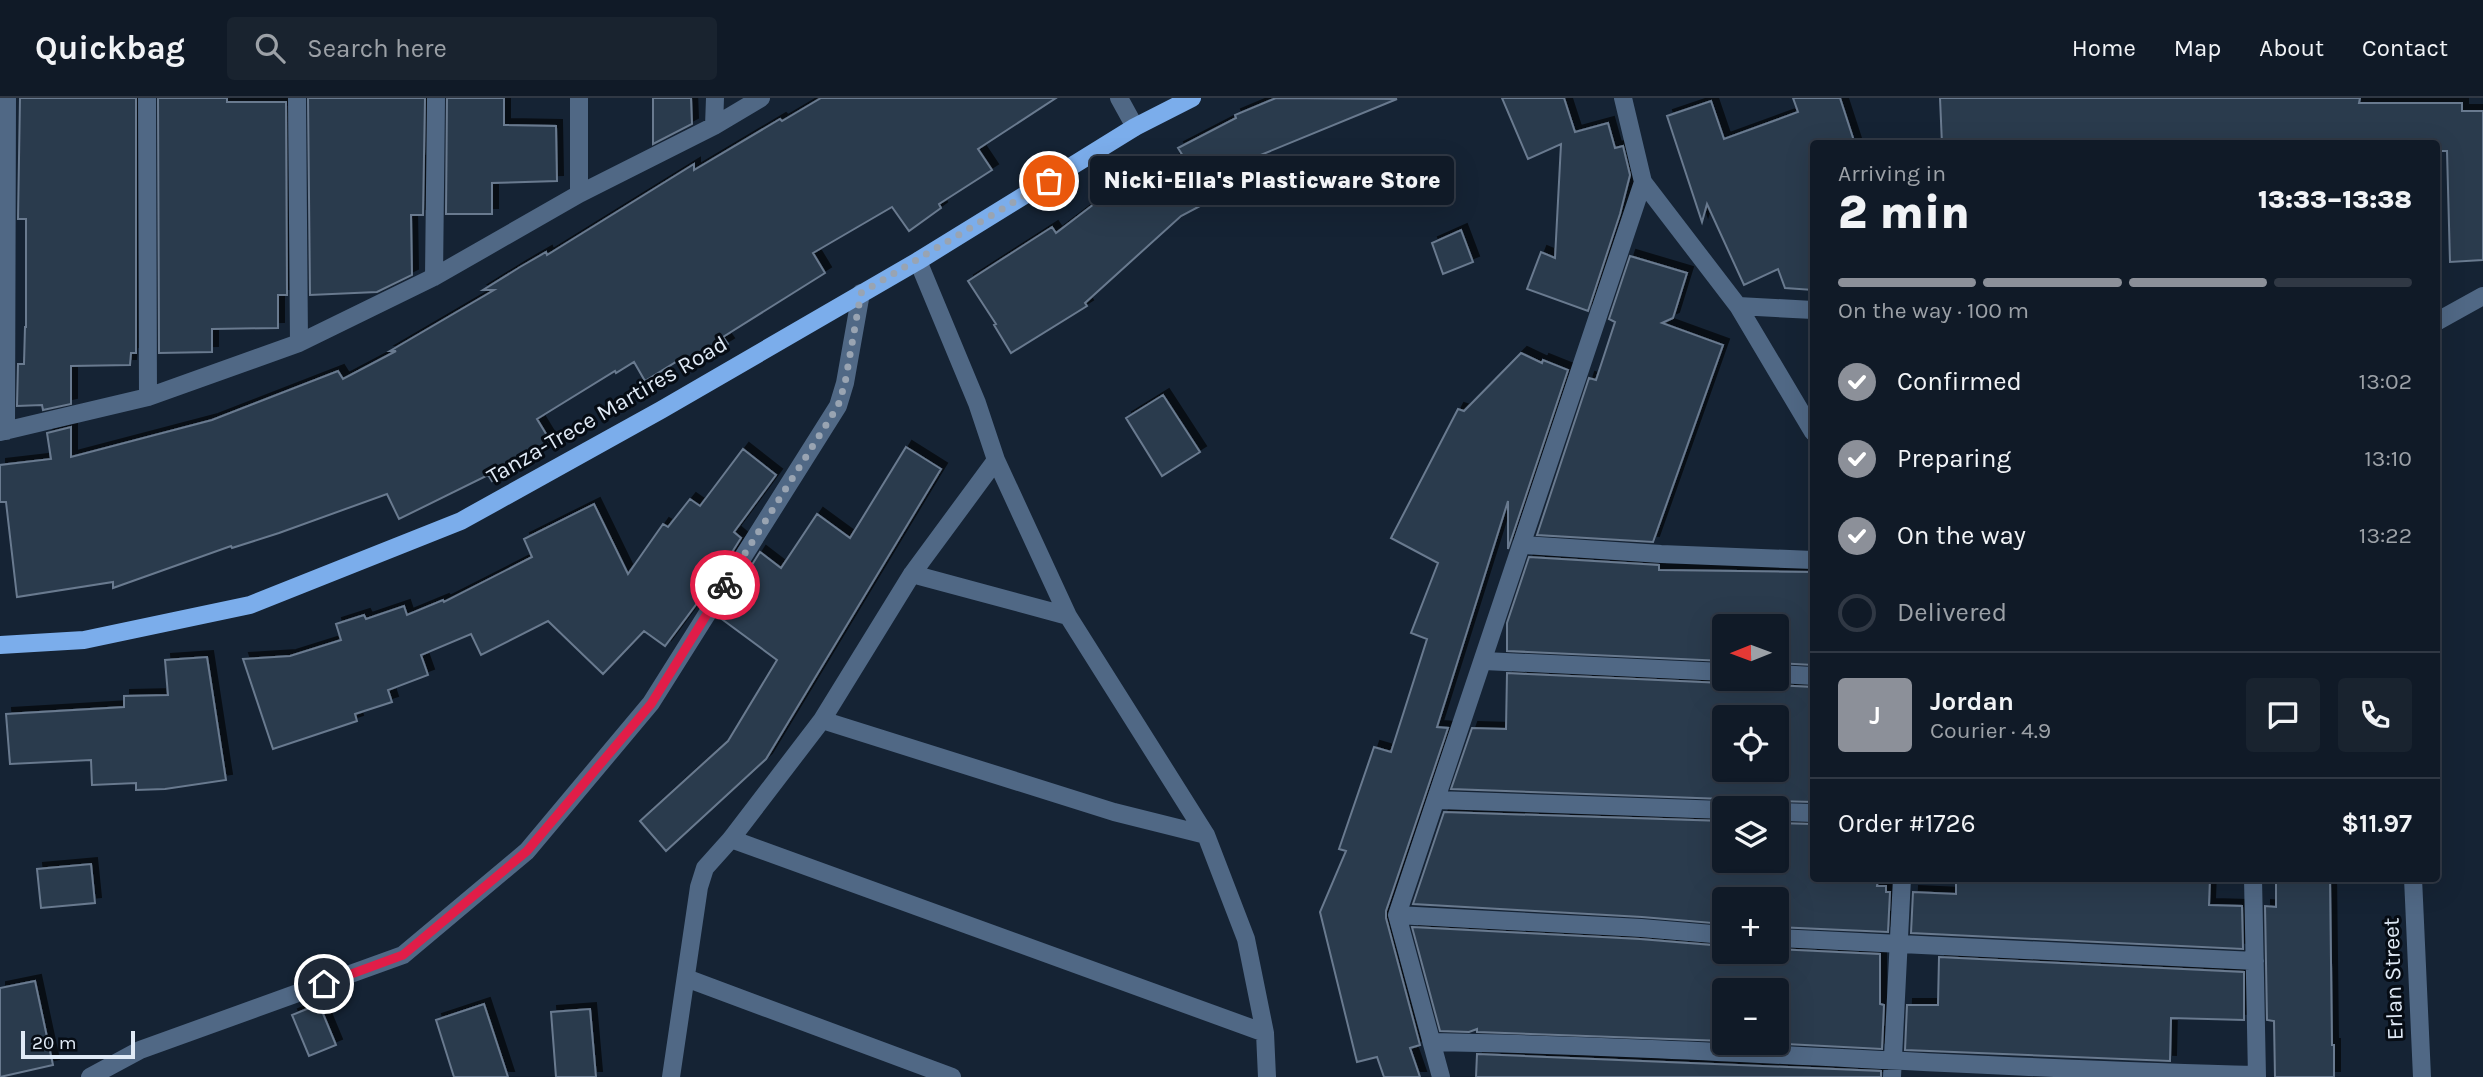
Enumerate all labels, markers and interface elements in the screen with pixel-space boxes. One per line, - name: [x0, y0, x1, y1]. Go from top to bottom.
- search box: [227, 17, 717, 80]
- text: Quickbag: [35, 29, 185, 67]
- icon: search: [251, 29, 289, 67]
- text: Search here: [307, 33, 447, 64]
- text: Home: [2072, 34, 2136, 62]
- text: Map: [2174, 34, 2221, 62]
- text: About: [2259, 34, 2324, 62]
- text: Contact: [2362, 34, 2448, 62]
- pin: [1019, 151, 1079, 211]
- callout: Nicki-Ella's Plasticware Store: [1091, 156, 1455, 206]
- text: Arriving in: [1838, 160, 1946, 187]
- icon: bag: [1030, 162, 1068, 200]
- text: Nicki-Ella's Plasticware Store: [1103, 167, 1441, 194]
- text: 13:33–13:38: [2258, 184, 2412, 215]
- text: 2 min: [1838, 186, 1970, 240]
- text: On the way · 100 m: [1838, 297, 2029, 324]
- street label: Tanza-Trece Martires Road: [482, 330, 732, 490]
- icon: check: [1838, 363, 1876, 401]
- text: Confirmed: [1897, 366, 2022, 397]
- text: 13:02: [2359, 368, 2412, 395]
- icon: check: [1838, 440, 1876, 478]
- text: Preparing: [1897, 443, 2011, 474]
- text: 13:10: [2364, 445, 2412, 472]
- icon: check: [1838, 517, 1876, 555]
- text: On the way: [1897, 520, 2026, 551]
- text: 13:22: [2359, 522, 2412, 549]
- courier: [690, 550, 760, 620]
- icon: bike: [706, 566, 744, 604]
- text: Delivered: [1897, 597, 2007, 628]
- north arrow: [1712, 614, 1788, 691]
- map controls: [1712, 614, 1789, 1055]
- button: chat: [2246, 678, 2320, 752]
- button: phone: [2338, 678, 2412, 752]
- text: Jordan: [1930, 686, 2014, 717]
- text: J: [1869, 700, 1881, 731]
- button: locate: [1712, 705, 1789, 782]
- text: Courier · 4.9: [1930, 717, 2051, 744]
- button: layers: [1712, 796, 1789, 873]
- text: Order #1726: [1838, 808, 1976, 839]
- text: $11.97: [2341, 808, 2412, 839]
- button: +: [1712, 887, 1789, 964]
- street label: Erlan Street: [2377, 917, 2409, 1041]
- pin: [294, 954, 354, 1014]
- icon: home: [305, 965, 343, 1003]
- button: −: [1712, 978, 1789, 1055]
- scale bar: [21, 1028, 135, 1060]
- text: 20 m: [32, 1032, 77, 1054]

